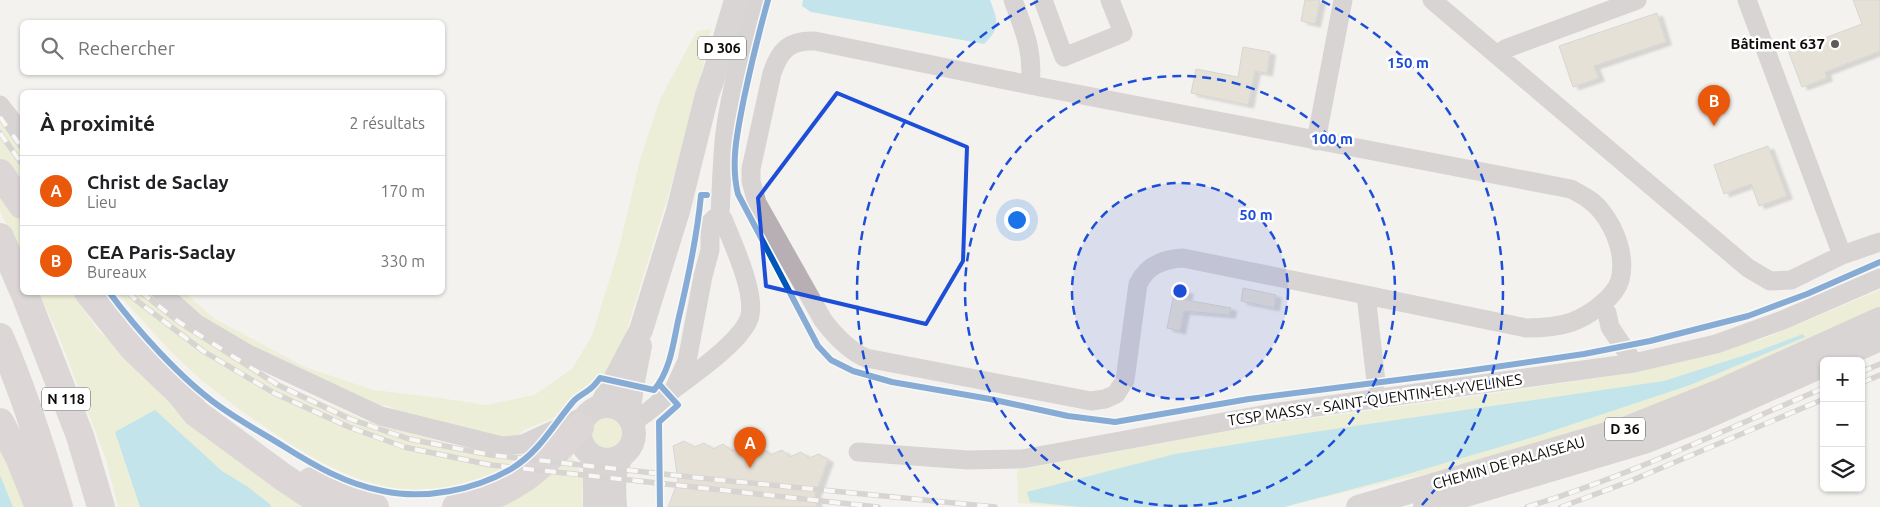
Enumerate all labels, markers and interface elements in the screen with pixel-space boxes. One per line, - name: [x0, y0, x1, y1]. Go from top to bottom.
- search box: [20, 20, 445, 75]
- icon: search: [38, 34, 66, 62]
- place label: Bâtiment 637: [1731, 35, 1825, 52]
- road number: D 306: [698, 36, 746, 59]
- text: Rechercher: [78, 37, 175, 59]
- marker: Bâtiment 637: [1829, 38, 1841, 50]
- text: 150 m: [1387, 54, 1429, 71]
- pin: B: [1698, 85, 1730, 126]
- text: À proximité: [40, 111, 155, 135]
- text: 2 résultats: [349, 114, 425, 132]
- text: 100 m: [1311, 130, 1353, 147]
- text: Christ de Saclay: [87, 171, 229, 193]
- text: A: [50, 182, 62, 200]
- text: 170 m: [380, 182, 425, 200]
- text: Lieu: [87, 193, 117, 211]
- text: 50 m: [1239, 206, 1273, 223]
- your location: [1004, 207, 1030, 233]
- text: CEA Paris-Saclay: [87, 241, 235, 263]
- text: B: [51, 252, 61, 270]
- text: 330 m: [380, 252, 425, 270]
- text: Bureaux: [87, 263, 147, 281]
- centre of rings: [1171, 282, 1189, 300]
- map controls: [1820, 357, 1865, 492]
- button: +: [1820, 357, 1865, 402]
- street label: TCSP MASSY - SAINT-QUENTIN-EN-YVELINES: [1227, 370, 1523, 429]
- road number: N 118: [42, 388, 90, 410]
- button: −: [1820, 402, 1865, 447]
- road number: D 36: [1605, 418, 1645, 440]
- pin: A: [734, 427, 766, 468]
- street label: CHEMIN DE PALAISEAU: [1431, 433, 1587, 492]
- button: layers: [1820, 447, 1865, 492]

